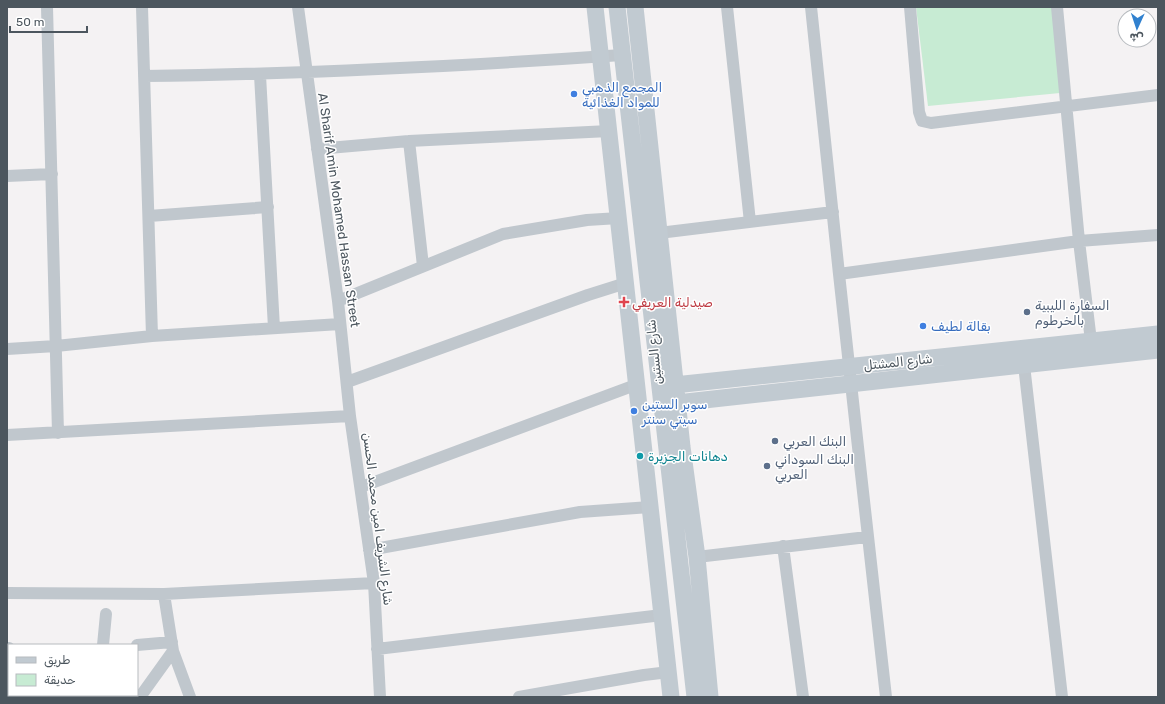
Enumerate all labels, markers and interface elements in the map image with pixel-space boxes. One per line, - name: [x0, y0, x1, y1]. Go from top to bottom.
- scale bar: [10, 8, 87, 34]
- north arrow: [1117, 8, 1157, 48]
- text: 50 m: [16, 15, 44, 29]
- text: ش: [1129, 31, 1144, 44]
- place label: المجمع الذهبي للمواد الغذائية: [582, 80, 662, 111]
- marker: المجمع الذهبي للمواد الغذائية: [569, 89, 579, 99]
- street label: Al Sharif Amin Mohamed Hassan Street: [315, 92, 363, 328]
- place label: صيدلية العريفي: [632, 295, 713, 312]
- marker: صيدلية العريفي: [619, 297, 629, 307]
- place label: السفارة الليبية بالخرطوم: [1035, 298, 1109, 329]
- marker: السفارة الليبية بالخرطوم: [1022, 307, 1032, 317]
- street label: شارع الستين: [643, 319, 667, 385]
- place label: بقالة لطيف: [931, 319, 991, 334]
- marker: بقالة لطيف: [918, 321, 928, 331]
- street label: شارع المشتل: [863, 351, 933, 375]
- place label: سوبر الستين سيتي سنتر: [641, 397, 707, 429]
- marker: سوبر الستين سيتي سنتر: [629, 406, 639, 416]
- street label: شارع الشريف امين محمد الحسن: [358, 432, 396, 607]
- place label: البنك العربي: [783, 434, 846, 451]
- marker: البنك العربي: [770, 436, 780, 446]
- place label: دهانات الجزيرة: [648, 449, 728, 465]
- marker: دهانات الجزيرة: [635, 451, 645, 461]
- place label: البنك السوداني العربي: [775, 452, 854, 484]
- marker: البنك السوداني العربي: [762, 461, 772, 471]
- legend: [8, 644, 138, 696]
- text: طريق: [44, 653, 70, 668]
- text: حديقة: [44, 673, 76, 687]

